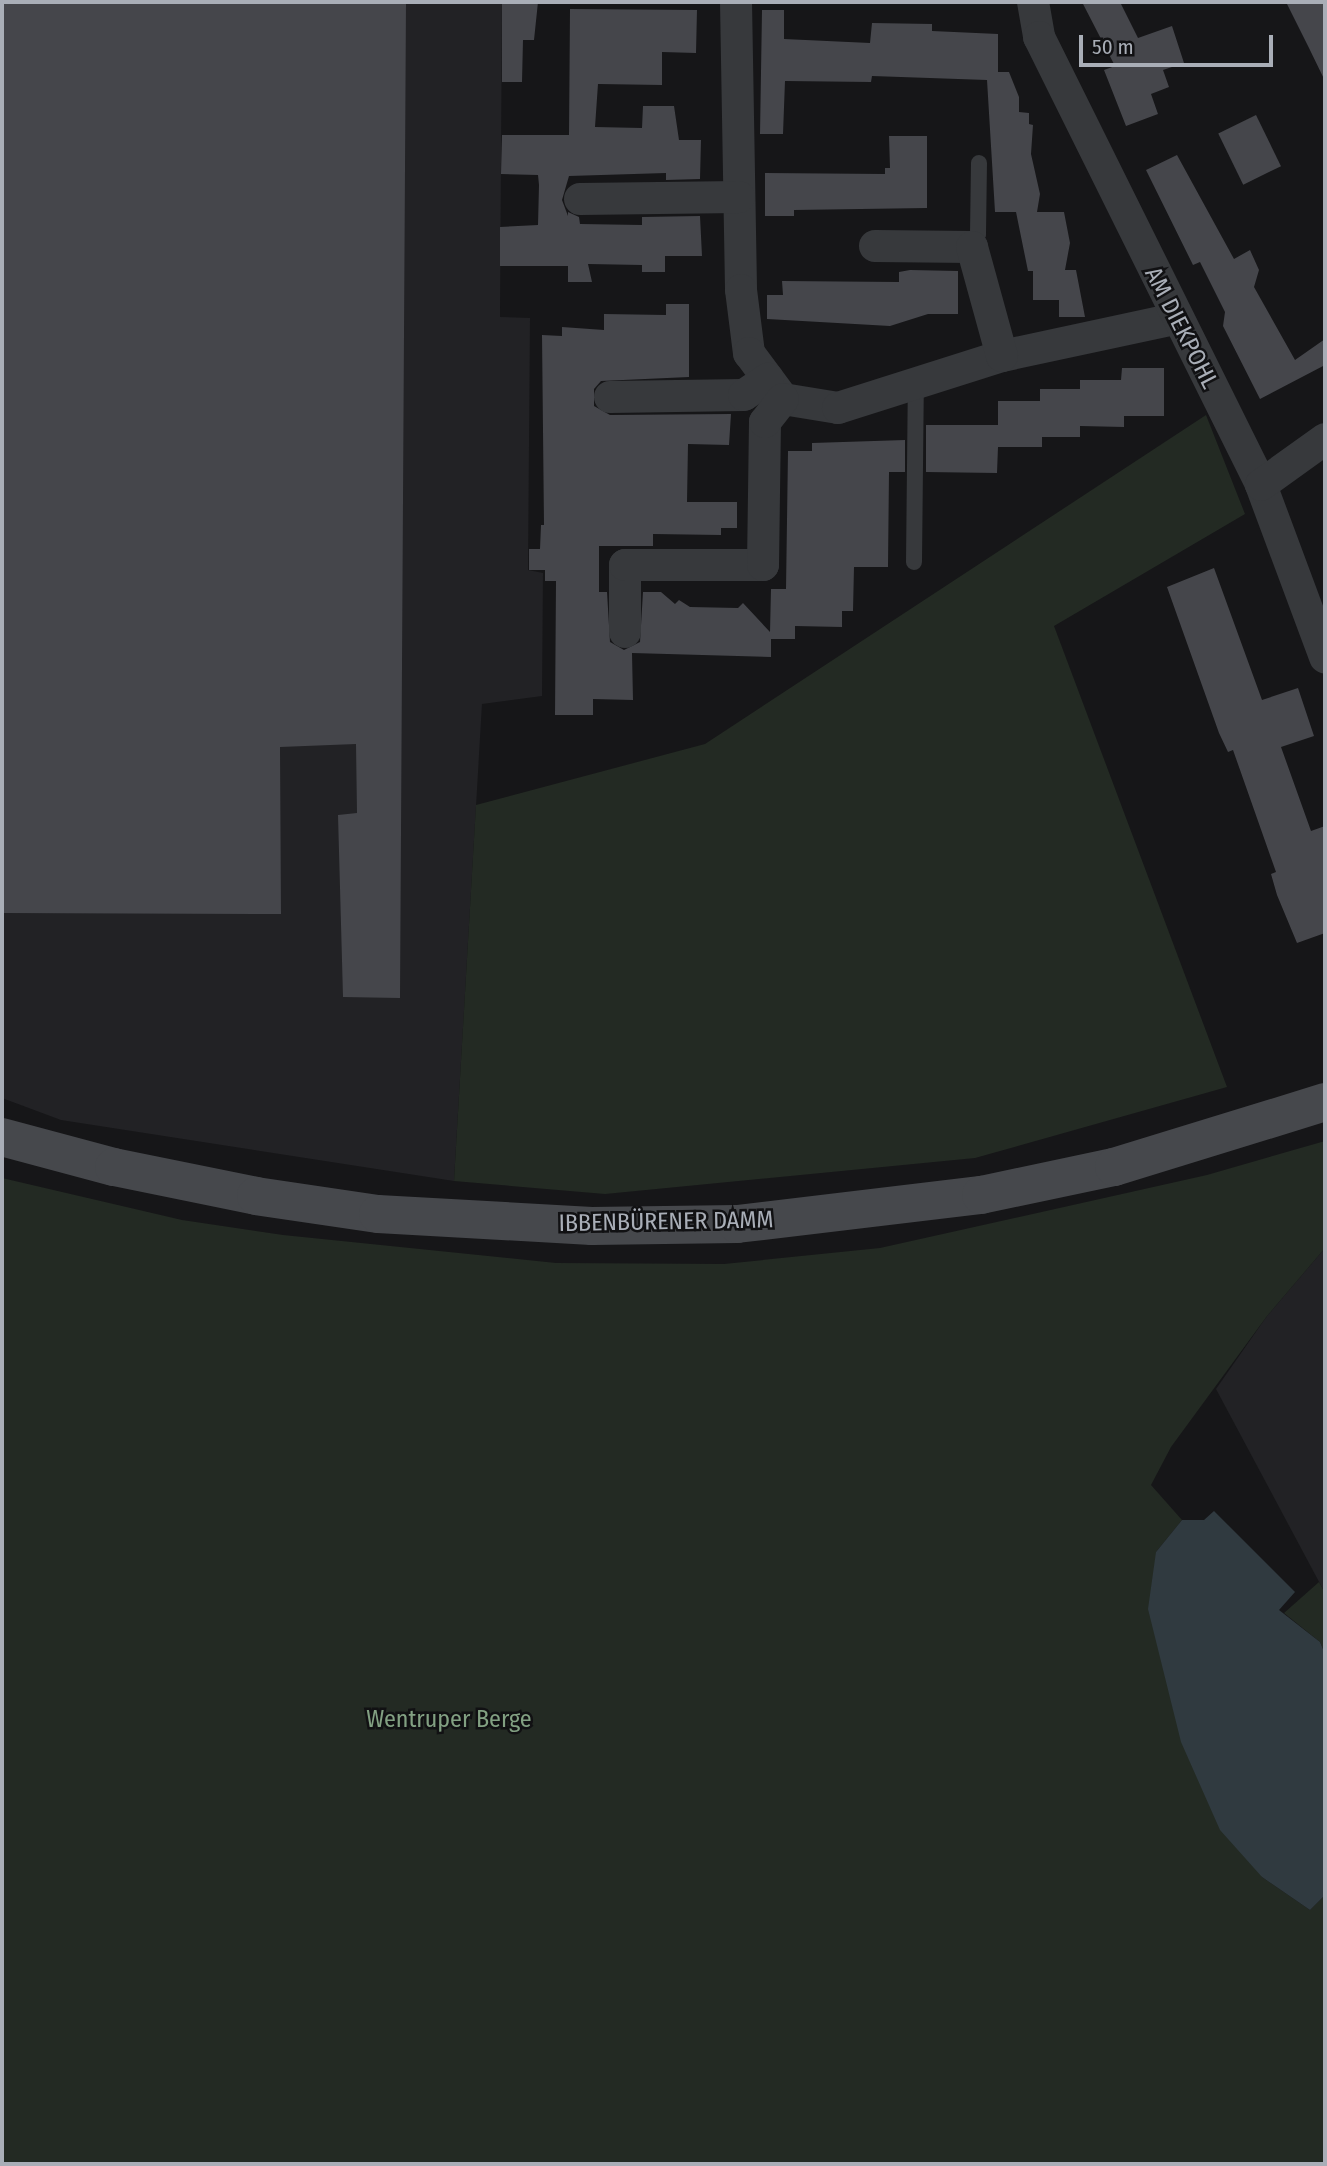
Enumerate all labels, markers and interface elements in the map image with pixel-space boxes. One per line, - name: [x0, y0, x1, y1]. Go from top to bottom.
- scale bar: [1082, 21, 1276, 65]
- text: 50 m: [1092, 34, 1134, 60]
- street label: AM DIEKPOHL: [1138, 263, 1224, 393]
- street label: IBBENBÜRENER DAMM: [558, 1206, 774, 1238]
- park label: Wentruper Berge: [366, 1706, 532, 1734]

